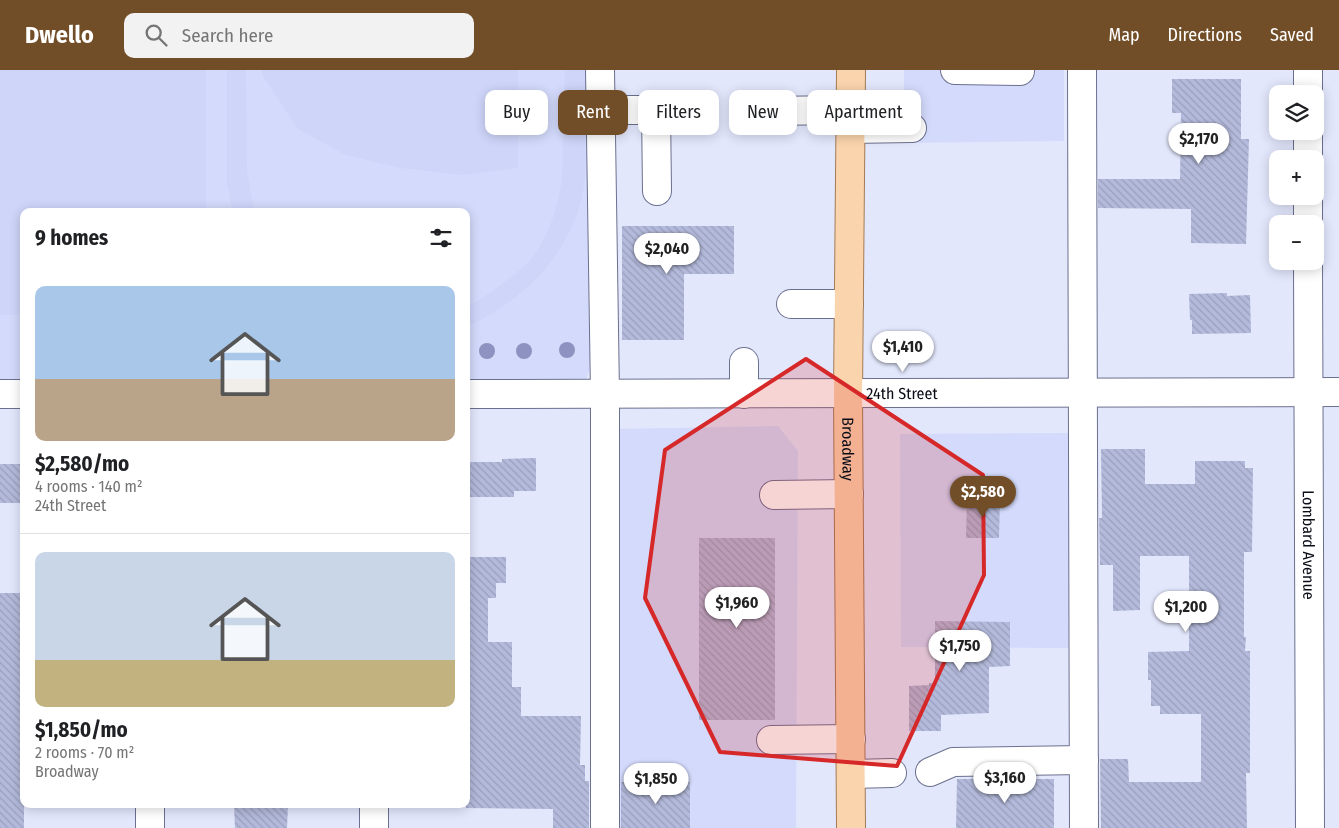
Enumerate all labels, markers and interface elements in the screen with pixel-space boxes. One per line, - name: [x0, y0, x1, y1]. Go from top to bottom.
- search box: [124, 13, 474, 58]
- text: Dwello: [25, 21, 94, 49]
- icon: search: [142, 21, 170, 49]
- text: Search here: [182, 24, 273, 47]
- text: Map: [1108, 24, 1140, 46]
- text: Directions: [1168, 24, 1242, 46]
- text: Saved: [1270, 24, 1314, 46]
- map controls: [1269, 85, 1324, 270]
- button: layers: [1269, 85, 1324, 140]
- chip: Buy: [485, 90, 548, 135]
- chip: Rent: [558, 90, 628, 135]
- chip: Filters: [638, 90, 719, 135]
- chip: New: [729, 90, 797, 135]
- chip: Apartment: [807, 90, 921, 135]
- pin: $2,170: [1158, 122, 1240, 165]
- text: $2,170: [1179, 129, 1219, 148]
- button: +: [1269, 150, 1324, 205]
- button: −: [1269, 215, 1324, 270]
- icon: filters: [427, 224, 455, 252]
- text: 9 homes: [35, 225, 108, 251]
- pin: $2,040: [626, 232, 708, 275]
- text: $2,040: [645, 239, 689, 258]
- icon: home: [200, 319, 290, 409]
- pin: $1,410: [862, 330, 944, 373]
- text: $1,410: [883, 337, 923, 356]
- street label: 24th Street: [866, 384, 938, 403]
- street label: Broadway: [838, 417, 858, 482]
- text: $2,580/mo: [35, 451, 129, 477]
- pin: $2,580: [942, 476, 1024, 518]
- text: 4 rooms · 140 m²: [35, 477, 143, 496]
- text: $2,580: [961, 482, 1005, 501]
- street label: Lombard Avenue: [1299, 490, 1318, 600]
- text: 24th Street: [35, 496, 106, 515]
- icon: home: [200, 584, 290, 674]
- pin: $1,960: [696, 586, 778, 629]
- pin: $1,200: [1145, 590, 1227, 633]
- text: $1,960: [716, 593, 758, 612]
- text: $1,200: [1165, 597, 1207, 616]
- pin: $1,750: [919, 630, 1001, 672]
- text: $1,750: [939, 636, 981, 655]
- text: $1,850/mo: [35, 717, 128, 743]
- text: 2 rooms · 70 m²: [35, 743, 134, 762]
- text: Broadway: [35, 762, 99, 781]
- pin: $1,850: [615, 762, 697, 805]
- pin: $3,160: [964, 762, 1046, 804]
- text: $3,160: [984, 768, 1026, 787]
- text: $1,850: [635, 769, 677, 788]

